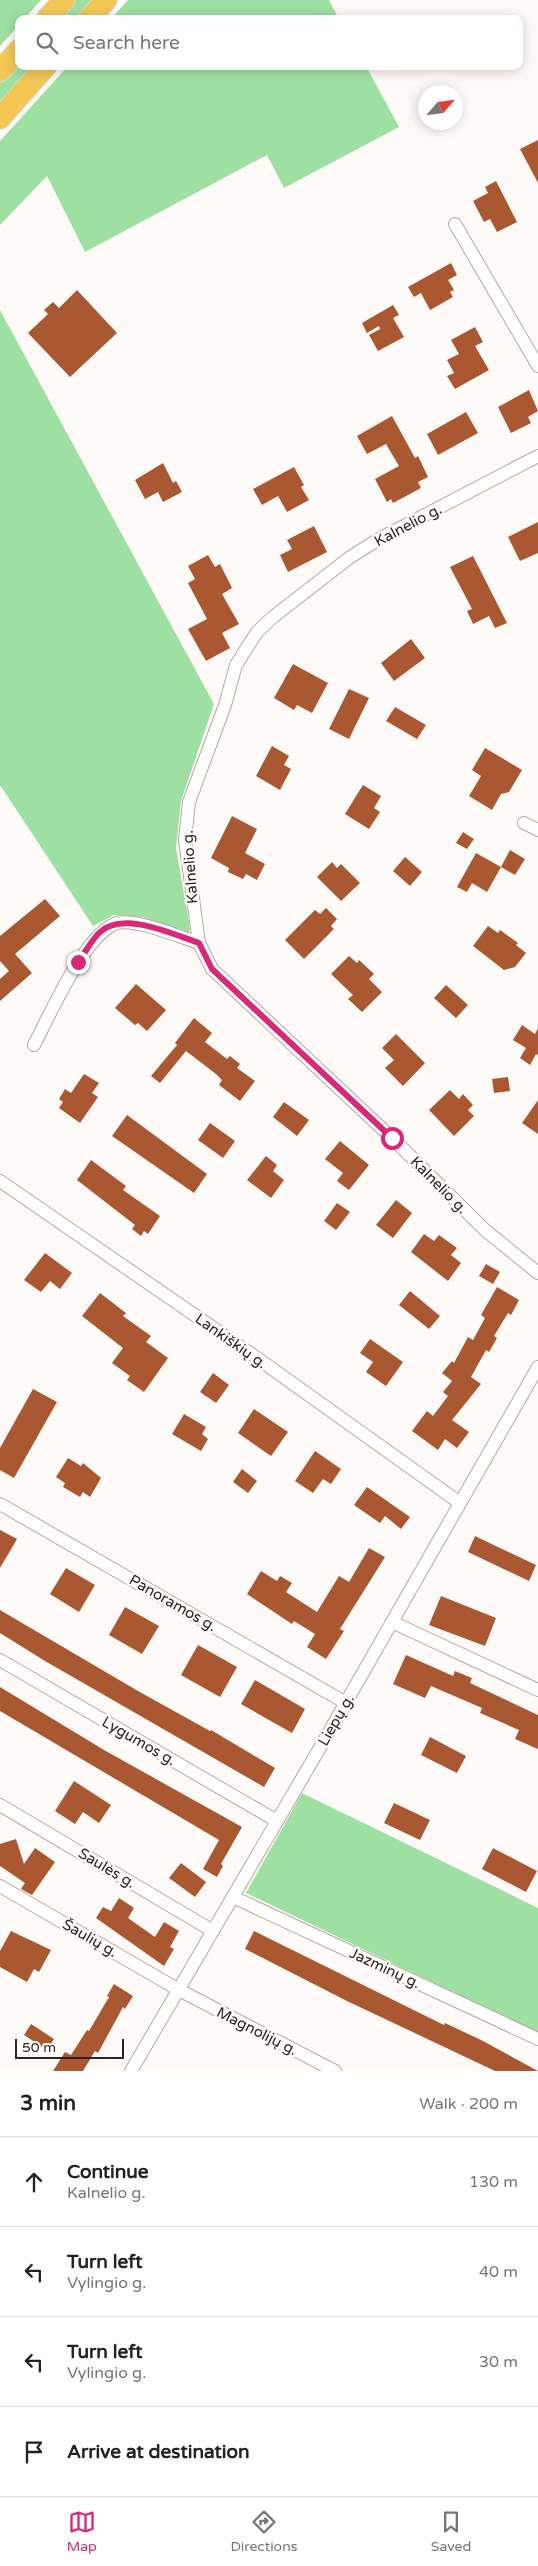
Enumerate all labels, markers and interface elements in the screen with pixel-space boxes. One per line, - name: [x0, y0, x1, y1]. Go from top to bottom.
- search box: [15, 15, 523, 70]
- icon: search: [33, 29, 61, 57]
- text: Search here: [73, 32, 180, 54]
- north arrow: [418, 85, 463, 130]
- street label: Kalnelio g.: [371, 500, 445, 550]
- street label: Kalnelio g.: [178, 830, 202, 904]
- route end: [67, 951, 90, 974]
- route start: [381, 1127, 404, 1150]
- street label: Kalnelio g.: [407, 1153, 471, 1217]
- street label: Lankiškių g.: [192, 1310, 270, 1372]
- street label: Panoramos g.: [126, 1571, 220, 1635]
- street label: Liepų g.: [314, 1691, 358, 1749]
- street label: Lygumos g.: [99, 1713, 179, 1769]
- street label: Saulės g.: [75, 1844, 139, 1892]
- street label: Šaulių g.: [59, 1915, 121, 1961]
- street label: Jazminų g.: [347, 1944, 423, 1992]
- street label: Magnolijų g.: [214, 2003, 300, 2059]
- scale bar: [15, 2036, 124, 2059]
- text: 50 m: [22, 2039, 56, 2056]
- text: 3 min: [20, 2091, 76, 2116]
- text: Walk · 200 m: [419, 2094, 518, 2114]
- text: Continue: [67, 2161, 149, 2183]
- icon: ahead: [20, 2168, 48, 2196]
- text: 130 m: [469, 2172, 518, 2192]
- text: Kalnelio g.: [67, 2183, 146, 2203]
- text: Turn left: [67, 2251, 143, 2273]
- icon: left: [20, 2258, 48, 2286]
- text: 40 m: [479, 2262, 518, 2282]
- text: Vylingio g.: [67, 2273, 146, 2293]
- text: Turn left: [67, 2341, 143, 2363]
- icon: left: [20, 2348, 48, 2376]
- text: 30 m: [479, 2352, 518, 2372]
- text: Vylingio g.: [67, 2363, 146, 2383]
- icon: arrive: [20, 2438, 48, 2466]
- text: Arrive at destination: [67, 2441, 250, 2463]
- tab: Map: [67, 2508, 97, 2555]
- tab: Directions: [230, 2508, 297, 2555]
- tab: Saved: [431, 2508, 471, 2555]

